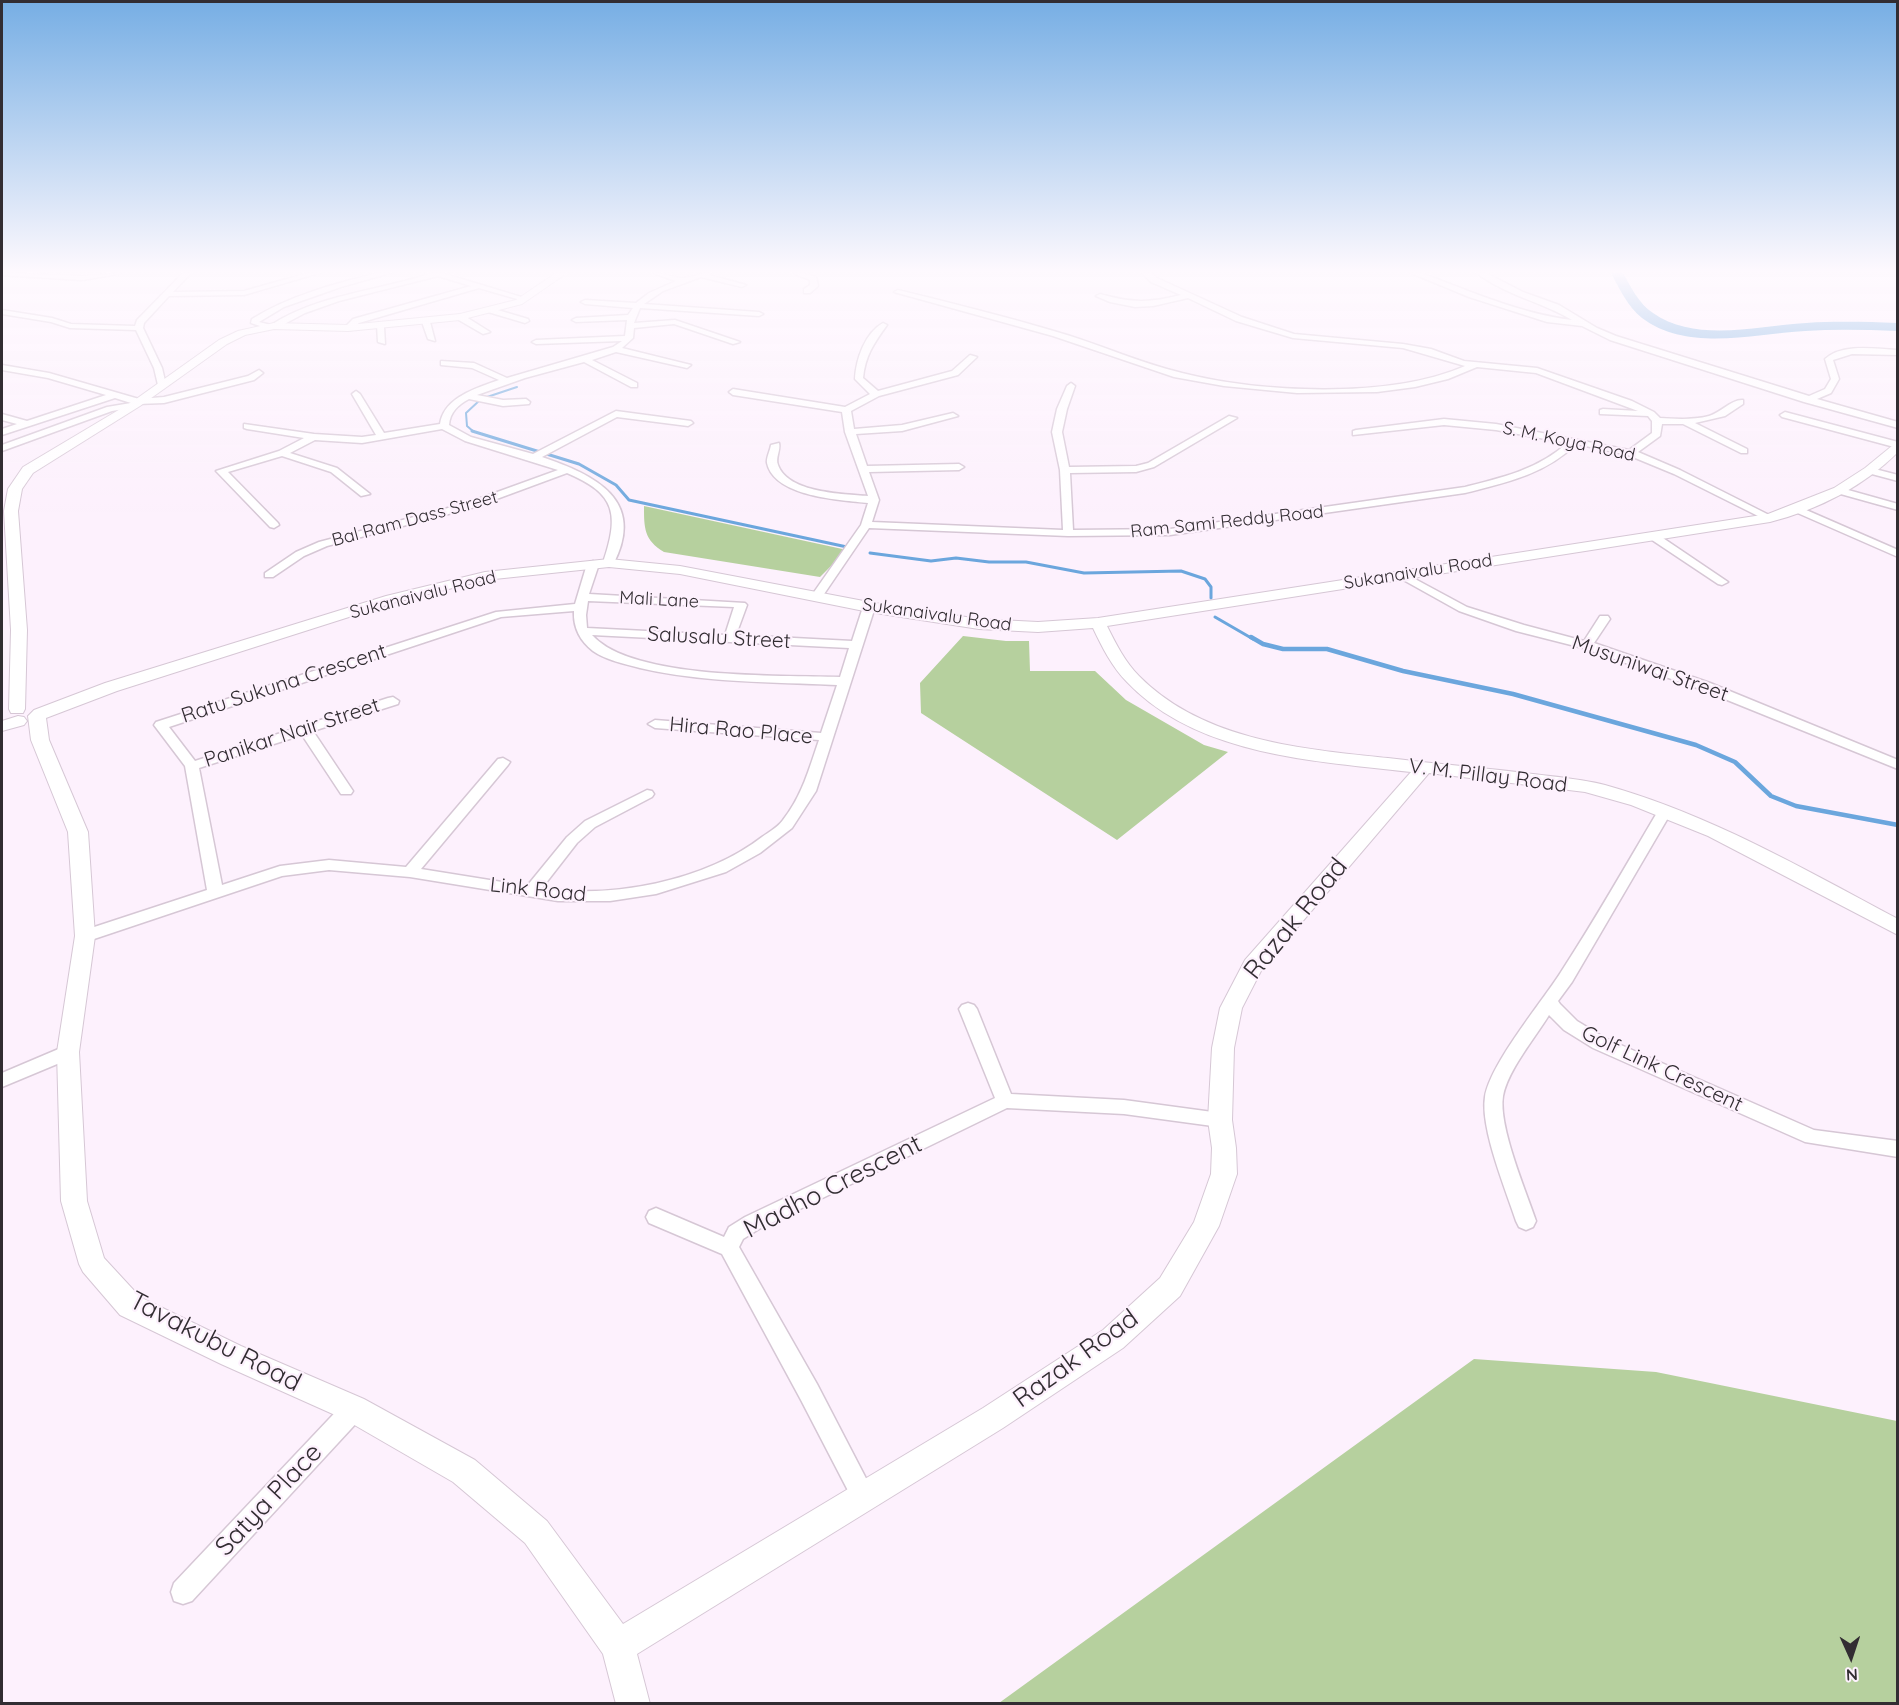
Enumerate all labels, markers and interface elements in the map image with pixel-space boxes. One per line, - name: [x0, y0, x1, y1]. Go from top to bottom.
- street label: S. M. Koya Road: [1501, 417, 1637, 467]
- street label: Bal Ram Dass Street: [330, 486, 500, 552]
- street label: Ram Sami Reddy Road: [1129, 501, 1325, 543]
- street label: Sukanaivalu Road: [1342, 550, 1494, 594]
- street label: Sukanaivalu Road: [347, 566, 499, 624]
- street label: Mali Lane: [619, 587, 699, 613]
- street label: Sukanaivalu Road: [861, 594, 1013, 636]
- street label: Salusalu Street: [647, 622, 791, 654]
- street label: Musuniwai Street: [1568, 630, 1732, 708]
- street label: Ratu Sukuna Crescent: [178, 639, 390, 729]
- street label: Panikar Nair Street: [201, 693, 383, 773]
- street label: Hira Rao Place: [668, 712, 814, 750]
- street label: V. M. Pillay Road: [1407, 754, 1569, 798]
- street label: Razak Road: [1238, 852, 1354, 986]
- street label: Link Road: [489, 872, 587, 908]
- street label: Golf Link Crescent: [1577, 1021, 1747, 1117]
- street label: Madho Crescent: [739, 1129, 927, 1245]
- street label: Tavakubu Road: [124, 1285, 306, 1399]
- street label: Razak Road: [1007, 1303, 1145, 1415]
- street label: Satya Place: [209, 1437, 329, 1563]
- north arrow: [1821, 1627, 1881, 1687]
- text: N: [1846, 1665, 1858, 1685]

